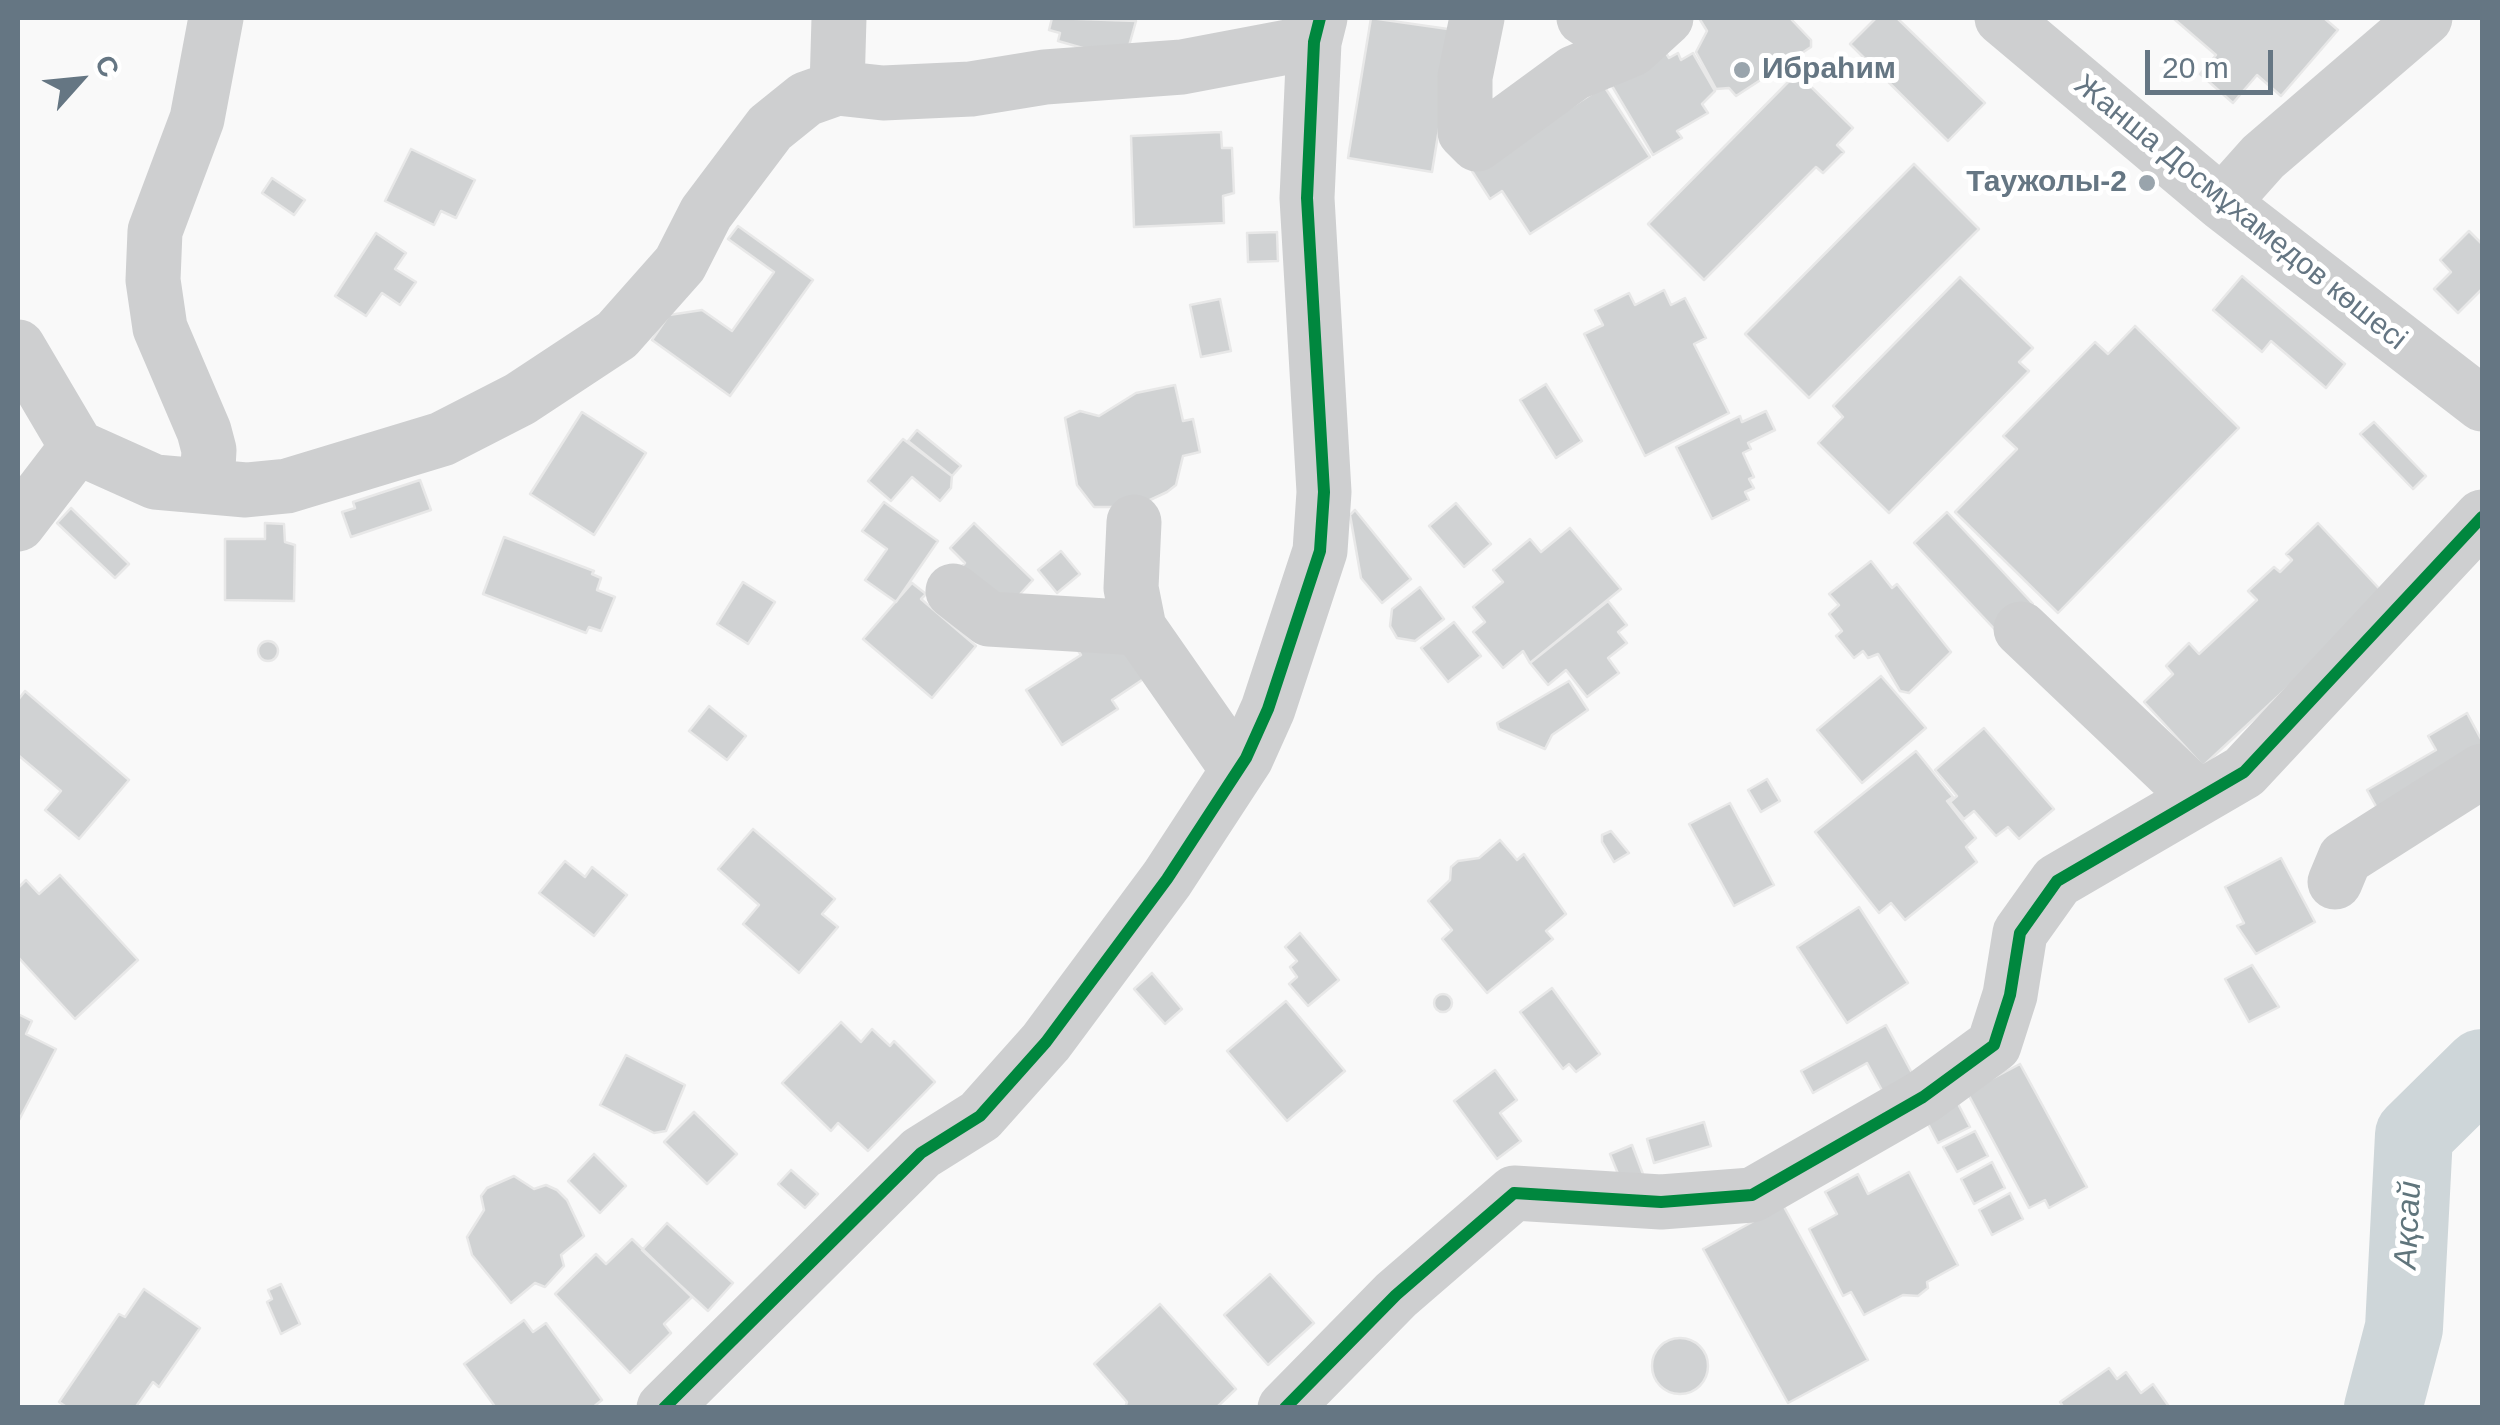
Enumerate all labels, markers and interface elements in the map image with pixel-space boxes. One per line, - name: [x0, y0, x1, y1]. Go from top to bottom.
- north arrow: [30, 30, 130, 130]
- scale bar: [2150, 30, 2278, 92]
- text: С: [89, 50, 126, 82]
- text: 20 m: [2162, 51, 2229, 84]
- place label: Ибраһим: [1762, 52, 1896, 88]
- marker: Ибраһим: [1731, 59, 1753, 81]
- street label: Жанша Досмұхамедов көшесі: [2067, 68, 2413, 358]
- place label: Таужолы-2: [1966, 165, 2127, 201]
- marker: Таужолы-2: [2136, 172, 2158, 194]
- water label: Ақсай: [2388, 1180, 2430, 1270]

